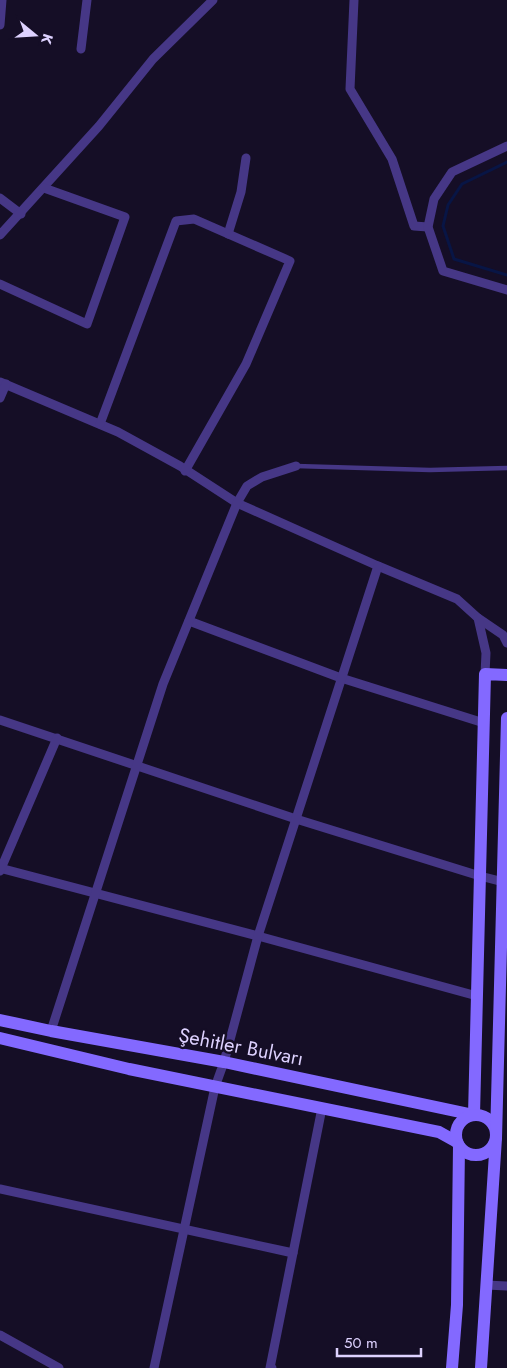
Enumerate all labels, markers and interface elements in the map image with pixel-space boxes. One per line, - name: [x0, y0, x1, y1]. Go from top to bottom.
- north arrow: [10, 10, 60, 60]
- text: K: [36, 31, 58, 47]
- street label: Şehitler Bulvarı: [176, 1021, 306, 1073]
- scale bar: [337, 1326, 421, 1358]
- text: 50 m: [344, 1332, 378, 1354]

